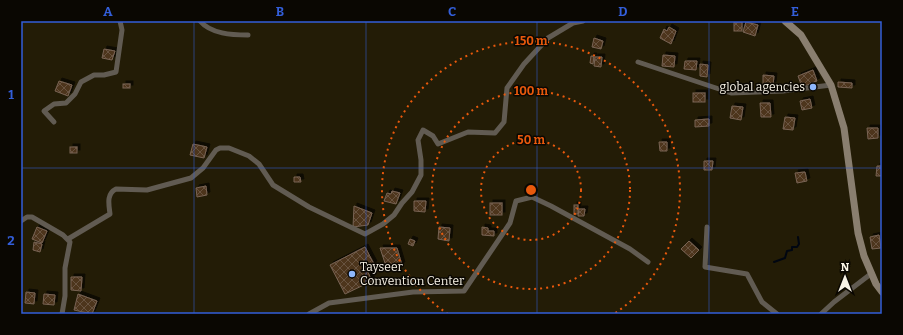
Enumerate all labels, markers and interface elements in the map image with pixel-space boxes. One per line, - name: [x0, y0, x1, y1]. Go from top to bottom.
- text: A: [103, 4, 113, 19]
- text: B: [276, 4, 284, 19]
- text: C: [448, 4, 456, 19]
- text: D: [618, 4, 628, 19]
- text: E: [791, 4, 799, 19]
- text: 150 m: [515, 34, 548, 48]
- place label: global agencies: [720, 80, 805, 94]
- marker: global agencies: [808, 82, 818, 92]
- text: 100 m: [514, 84, 549, 98]
- text: 1: [8, 87, 14, 102]
- text: 50 m: [517, 133, 545, 147]
- centre of rings: [524, 183, 538, 197]
- text: 2: [7, 233, 15, 248]
- north arrow: [825, 257, 865, 297]
- place label: Tayseer Convention Center: [360, 260, 465, 288]
- text: N: [841, 261, 850, 274]
- marker: Tayseer Convention Center: [347, 269, 357, 279]

